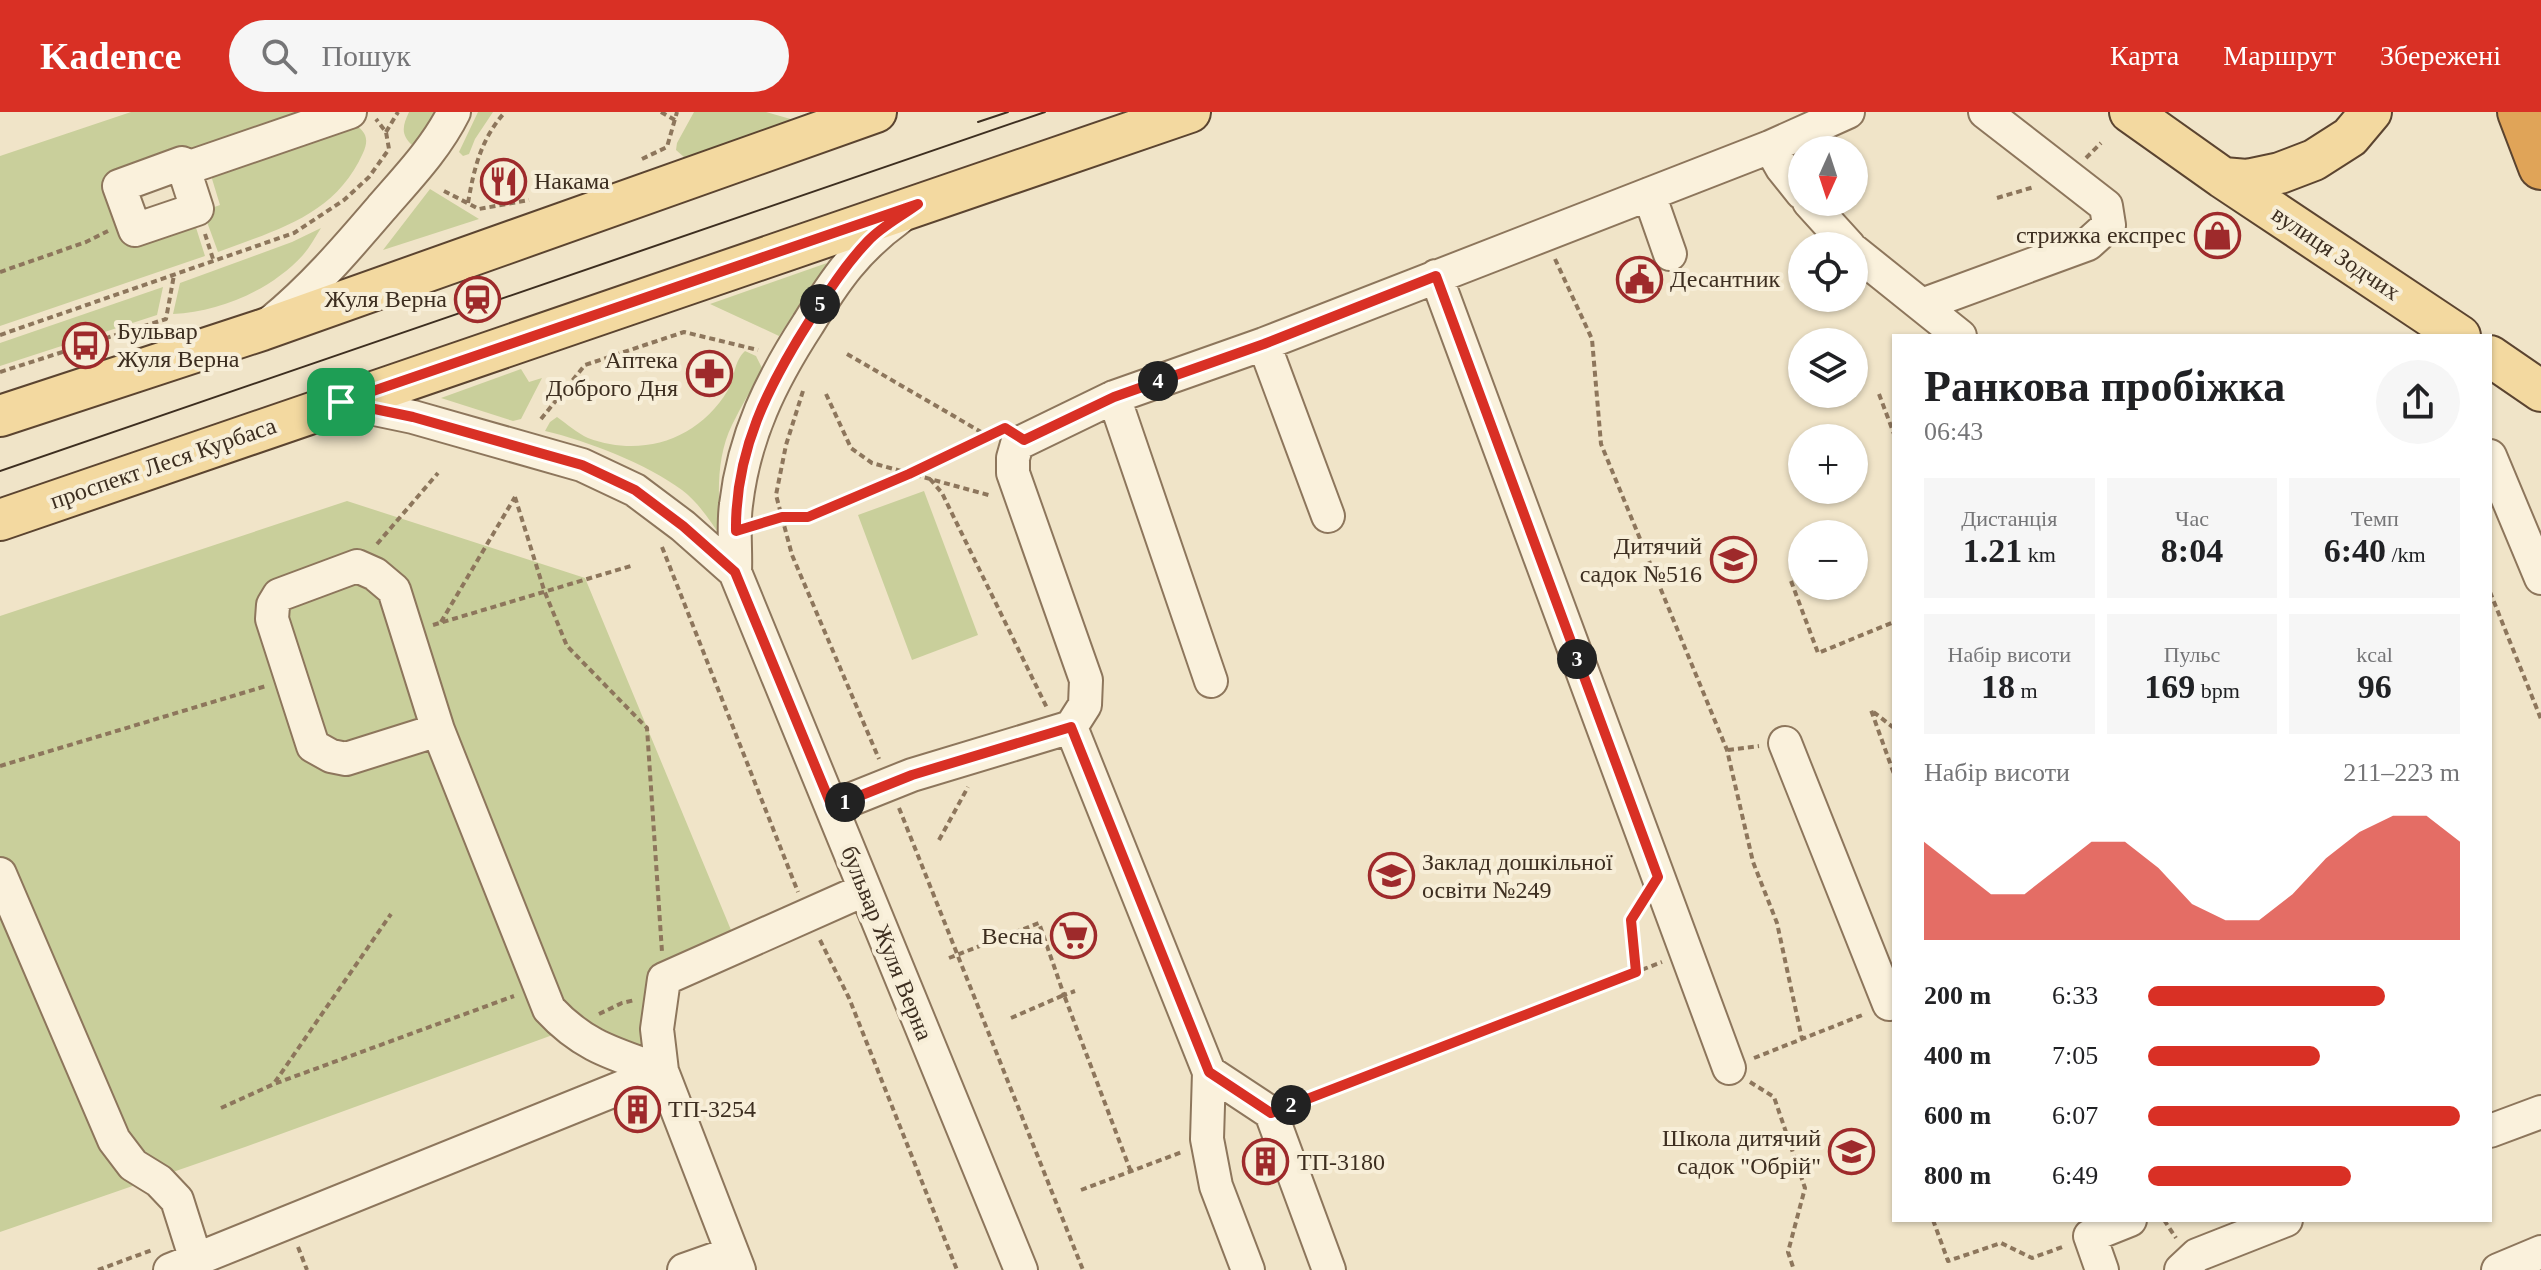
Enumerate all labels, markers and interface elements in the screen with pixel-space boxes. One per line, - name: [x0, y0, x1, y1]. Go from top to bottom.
- search box: [229, 20, 789, 92]
- icon: search: [257, 34, 301, 78]
- text: Kadence: [40, 35, 181, 77]
- text: Пошук: [321, 39, 411, 72]
- text: Карта: [2110, 40, 2179, 71]
- text: Маршрут: [2223, 40, 2336, 71]
- text: Збережені: [2380, 40, 2501, 71]
- north arrow: [1788, 136, 1868, 216]
- map controls: [1788, 136, 1868, 600]
- restaurant icon: Накама: [479, 157, 527, 205]
- place label: Накама: [534, 168, 610, 194]
- street label: вулиця Зодчих: [2267, 201, 2405, 305]
- shop icon: стрижка експрес: [2193, 211, 2241, 259]
- place label: стрижка експрес: [2016, 222, 2186, 248]
- button: locate: [1788, 232, 1868, 312]
- public building icon: Десантник: [1615, 255, 1663, 303]
- place label: Десантник: [1670, 266, 1781, 292]
- station icon: Жуля Верна: [454, 275, 502, 323]
- pin: 5: [800, 284, 840, 324]
- place label: Жуля Верна: [325, 286, 447, 312]
- text: 5: [815, 291, 826, 316]
- place label: Бульвар Жуля Верна: [117, 318, 240, 372]
- bus stop icon: Бульвар Жуля Верна: [62, 321, 110, 369]
- button: layers: [1788, 328, 1868, 408]
- place label: Аптека Доброго Дня: [546, 347, 678, 401]
- pharmacy icon: Аптека Доброго Дня: [685, 350, 733, 398]
- button: share: [2376, 360, 2460, 444]
- pin: 4: [1138, 361, 1178, 401]
- text: Ранкова пробіжка: [1924, 362, 2285, 411]
- pin: [307, 368, 375, 436]
- text: 4: [1153, 368, 1164, 393]
- icon: arrive: [319, 380, 363, 424]
- street label: проспект Леся Курбаса: [47, 412, 280, 514]
- text: 06:43: [1924, 417, 1983, 446]
- button: +: [1788, 424, 1868, 504]
- text: Дистанція: [1961, 506, 2057, 531]
- text: Час: [2175, 506, 2209, 531]
- text: Темп: [2351, 506, 2399, 531]
- button: −: [1788, 520, 1868, 600]
- text: 1.21: [1963, 532, 2022, 569]
- text: 8:04: [2161, 532, 2223, 569]
- text: 6:40: [2324, 532, 2386, 569]
- place label: Дитячий садок №516: [1580, 533, 1702, 587]
- school or university icon: Дитячий садок №516: [1709, 536, 1757, 584]
- text: km: [2022, 542, 2056, 567]
- text: /km: [2386, 542, 2426, 567]
- pin: 3: [1557, 639, 1597, 679]
- text: Набір висоти: [1948, 642, 2071, 667]
- text: Пульс: [2164, 642, 2220, 667]
- text: kcal: [2356, 642, 2393, 667]
- text: 3: [1572, 646, 1583, 671]
- text: 18: [1981, 668, 2015, 705]
- text: 169: [2144, 668, 2195, 705]
- text: 96: [2358, 668, 2392, 705]
- text: m: [2015, 678, 2038, 703]
- text: bpm: [2195, 678, 2240, 703]
- text: Набір висоти: [1924, 758, 2070, 787]
- text: 211–223 m: [2343, 758, 2460, 787]
- pin: 1: [825, 782, 865, 822]
- text: 1: [840, 789, 851, 814]
- street label: бульвар Жуля Верна: [836, 842, 938, 1044]
- place label: Заклад дошкільної освіти №249: [1422, 849, 1613, 903]
- school or university icon: Заклад дошкільної освіти №249: [1367, 852, 1415, 900]
- supermarket icon: Весна: [1050, 912, 1098, 960]
- place label: Весна: [982, 923, 1043, 949]
- text: 200 m: [1924, 981, 1991, 1010]
- text: 6:33: [2052, 981, 2098, 1010]
- text: 400 m: [1924, 1041, 1991, 1070]
- text: 7:05: [2052, 1041, 2098, 1070]
- building icon: ТП-3254: [613, 1085, 661, 1133]
- pin: 2: [1271, 1085, 1311, 1125]
- text: 2: [1286, 1092, 1297, 1117]
- place label: ТП-3254: [668, 1096, 756, 1122]
- text: 600 m: [1924, 1101, 1991, 1130]
- text: 6:07: [2052, 1101, 2098, 1130]
- place label: Школа дитячий садок "Обрій": [1662, 1125, 1821, 1179]
- school or university icon: Школа дитячий садок "Обрій": [1828, 1128, 1876, 1176]
- building icon: ТП-3180: [1242, 1138, 1290, 1186]
- place label: ТП-3180: [1297, 1149, 1385, 1175]
- text: 800 m: [1924, 1161, 1991, 1190]
- text: 6:49: [2052, 1161, 2098, 1190]

